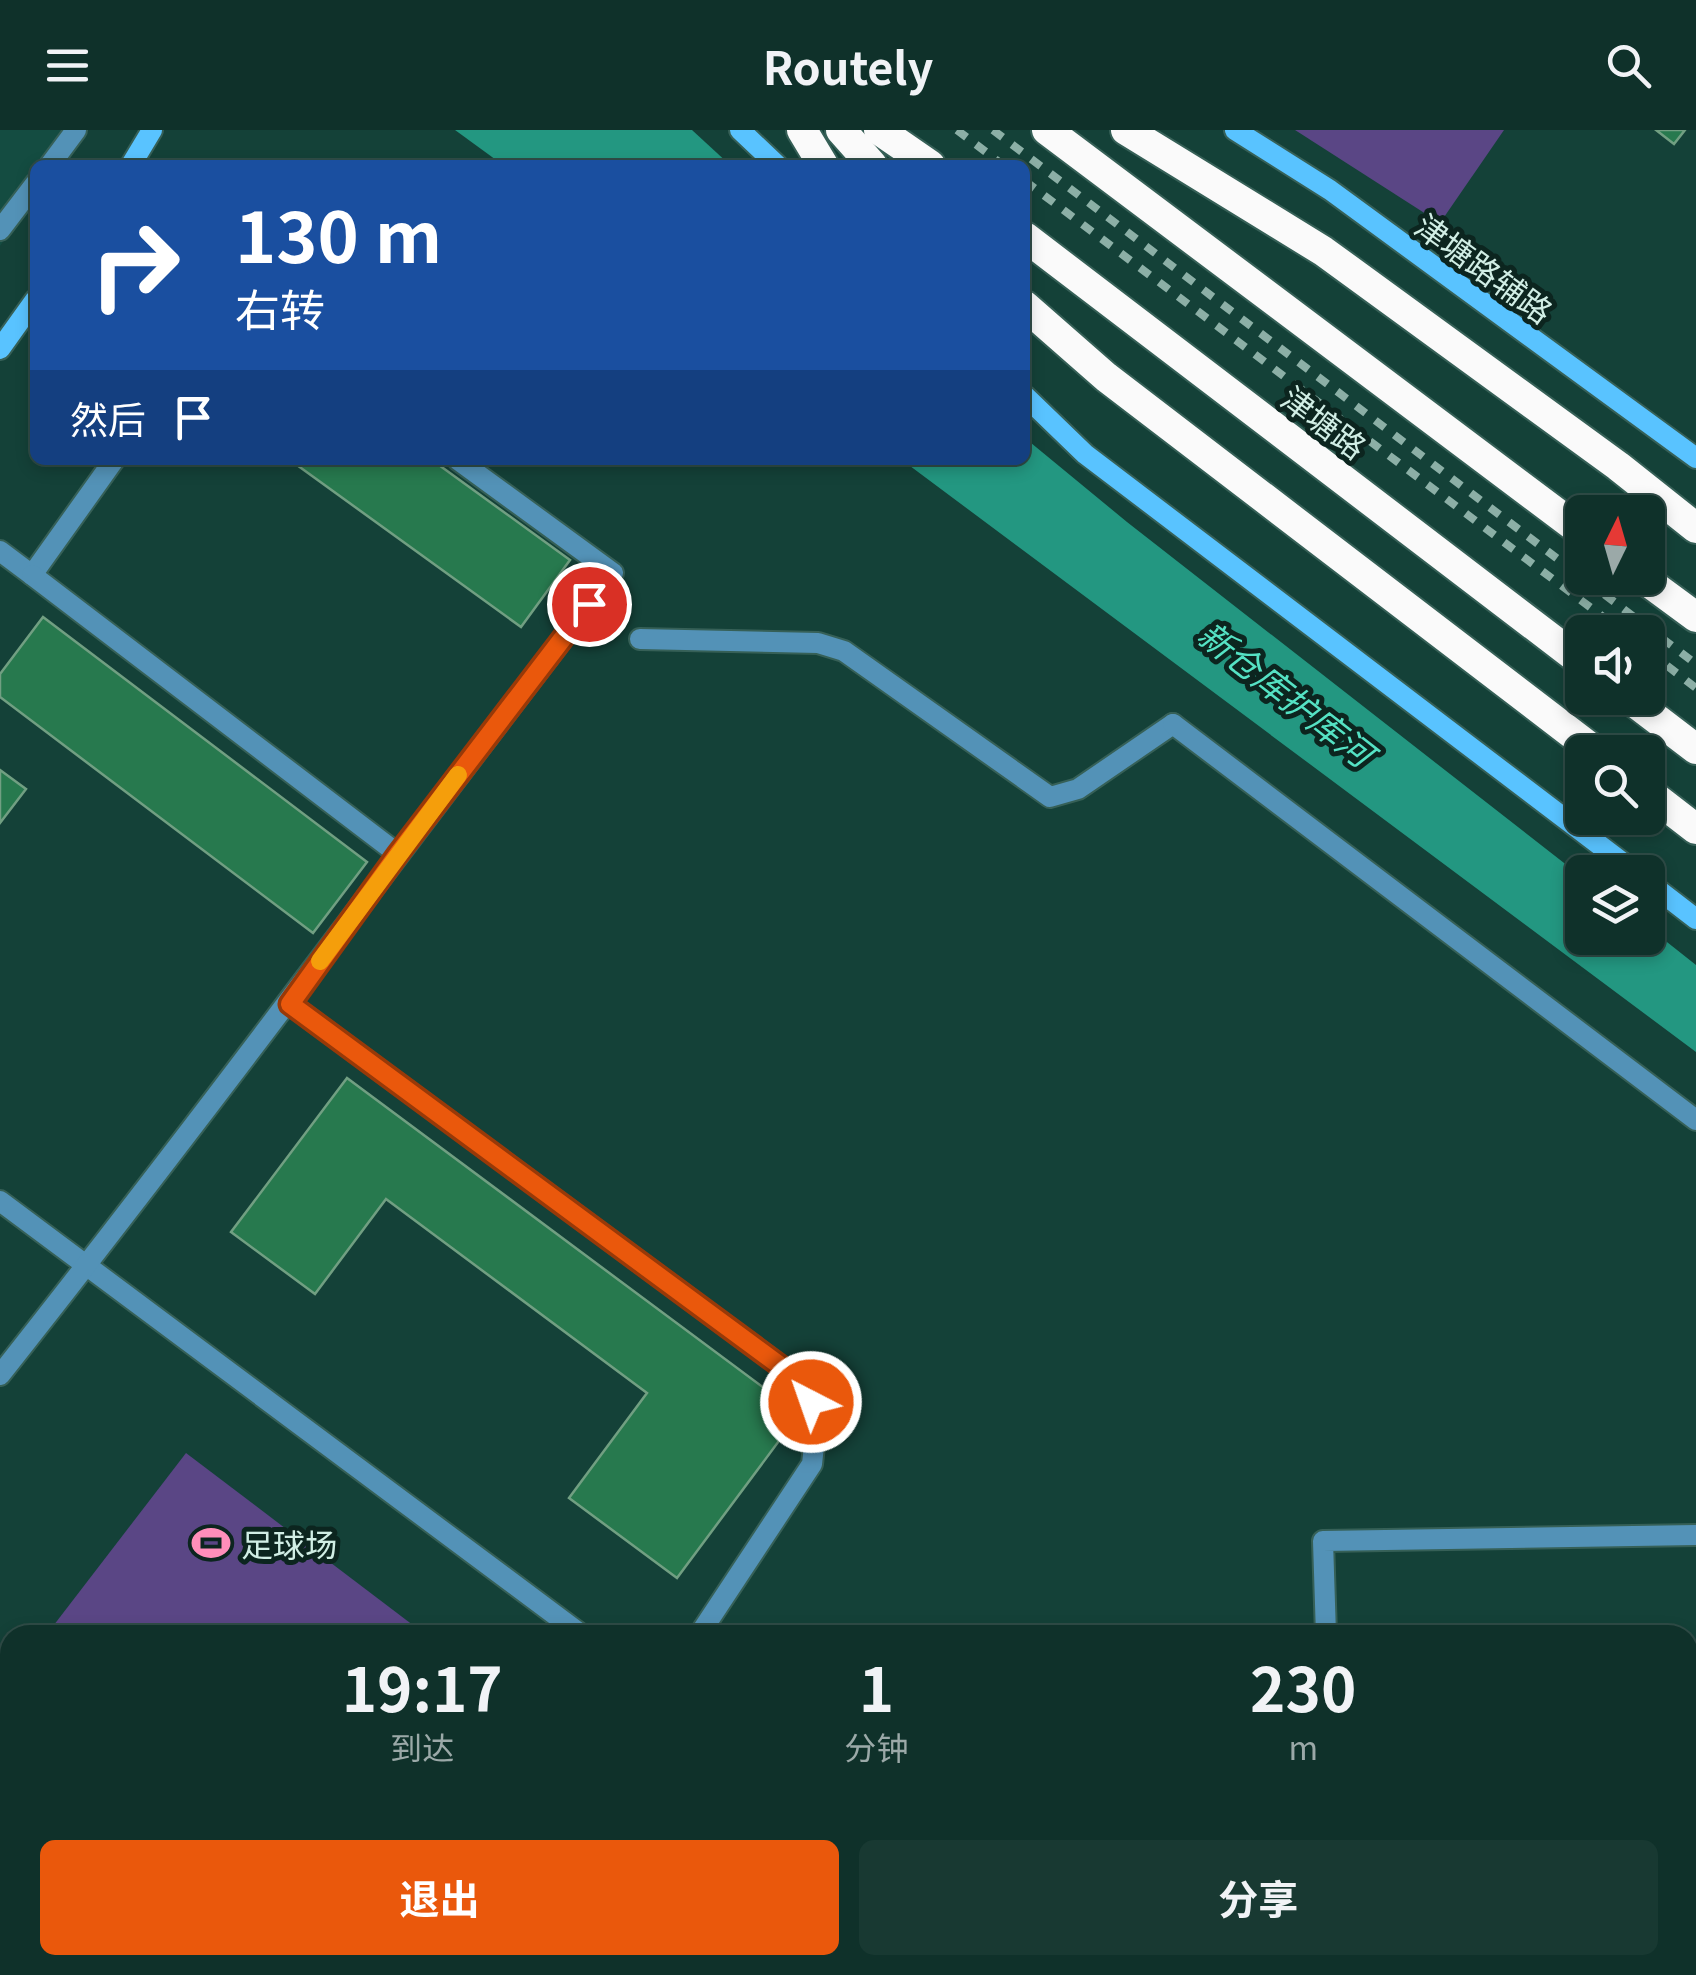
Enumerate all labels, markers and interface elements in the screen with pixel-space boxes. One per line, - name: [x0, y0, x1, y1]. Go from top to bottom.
- text: Routely: [763, 33, 933, 98]
- icon: menu: [40, 38, 95, 93]
- icon: search: [1601, 38, 1656, 93]
- text: 130 m: [235, 182, 442, 283]
- icon: right: [70, 200, 200, 330]
- street label: 津塘路辅路: [1407, 201, 1563, 333]
- text: 右转: [235, 275, 325, 340]
- street label: 津塘路: [1273, 374, 1377, 468]
- text: 然后: [70, 390, 146, 445]
- icon: arrive: [166, 390, 221, 445]
- north arrow: [1565, 495, 1665, 595]
- map controls: [1565, 495, 1665, 955]
- pin: [547, 562, 632, 647]
- icon: arrive: [562, 577, 617, 632]
- water label: 新仓库护库河: [1189, 607, 1390, 780]
- button: sound: [1565, 615, 1665, 715]
- button: search: [1565, 735, 1665, 835]
- button: layers: [1565, 855, 1665, 955]
- position arrow: [759, 1350, 863, 1454]
- place label: 足球场: [241, 1520, 337, 1566]
- sports icon: 足球场: [190, 1522, 232, 1564]
- text: 19:17: [342, 1642, 503, 1729]
- text: 1: [859, 1642, 894, 1729]
- text: 230: [1250, 1642, 1356, 1729]
- text: 到达: [390, 1723, 454, 1769]
- text: 分钟: [844, 1723, 908, 1769]
- text: m: [1288, 1723, 1318, 1769]
- button: 退出: [40, 1840, 839, 1955]
- button: 分享: [859, 1840, 1658, 1955]

